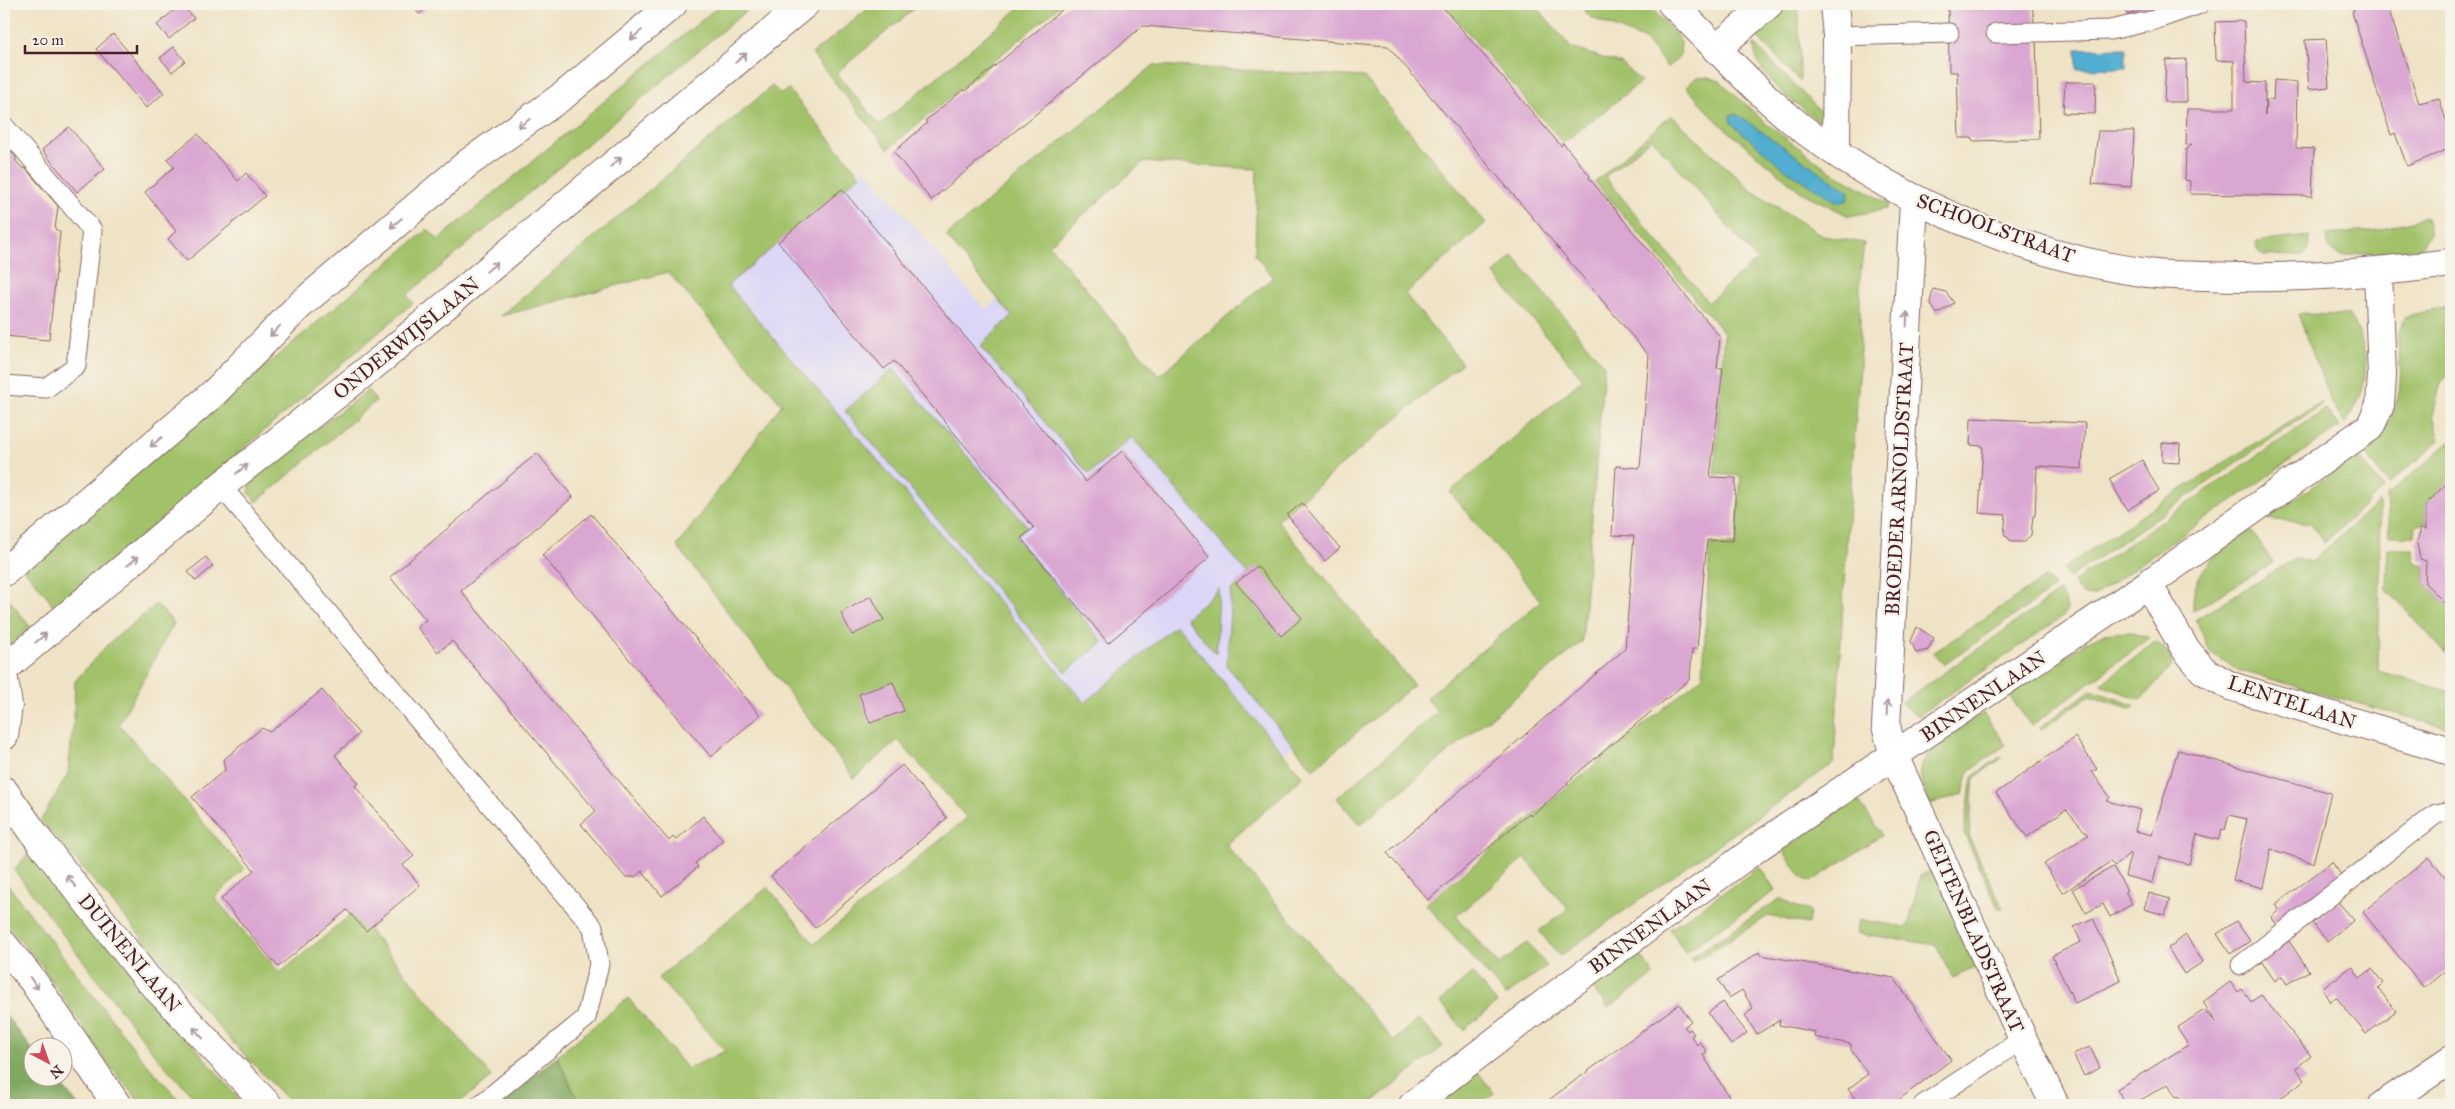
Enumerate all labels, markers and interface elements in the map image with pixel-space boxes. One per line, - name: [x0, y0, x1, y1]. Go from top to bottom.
- scale bar: [25, 22, 138, 54]
- one-way arrow: [630, 29, 643, 40]
- text: 20 m: [32, 31, 64, 49]
- one-way arrow: [734, 52, 747, 63]
- one-way arrow: [517, 118, 531, 128]
- one-way arrow: [610, 157, 623, 168]
- street label: SCHOOLSTRAAT: [1914, 188, 2079, 268]
- one-way arrow: [390, 218, 403, 229]
- one-way arrow: [485, 261, 498, 272]
- street label: ONDERWIJSLAAN: [328, 272, 485, 405]
- one-way arrow: [1903, 311, 1912, 327]
- one-way arrow: [269, 325, 281, 337]
- street label: BROEDER ARNOLDSTRAAT: [1880, 341, 1918, 616]
- one-way arrow: [150, 436, 163, 447]
- one-way arrow: [235, 464, 248, 475]
- one-way arrow: [126, 555, 139, 567]
- one-way arrow: [35, 632, 48, 643]
- street label: BINNENLAAN: [1916, 645, 2050, 747]
- street label: LENTELAAN: [2225, 670, 2359, 734]
- one-way arrow: [1882, 700, 1891, 716]
- street label: GEITENBLADSTRAAT: [1918, 826, 2030, 1036]
- street label: BINNENLAAN: [1584, 873, 1716, 979]
- one-way arrow: [66, 875, 77, 888]
- street label: DUINENLAAN: [73, 889, 187, 1017]
- one-way arrow: [29, 976, 39, 990]
- one-way arrow: [192, 1027, 204, 1040]
- north arrow: [22, 1036, 72, 1086]
- text: N: [46, 1061, 66, 1082]

